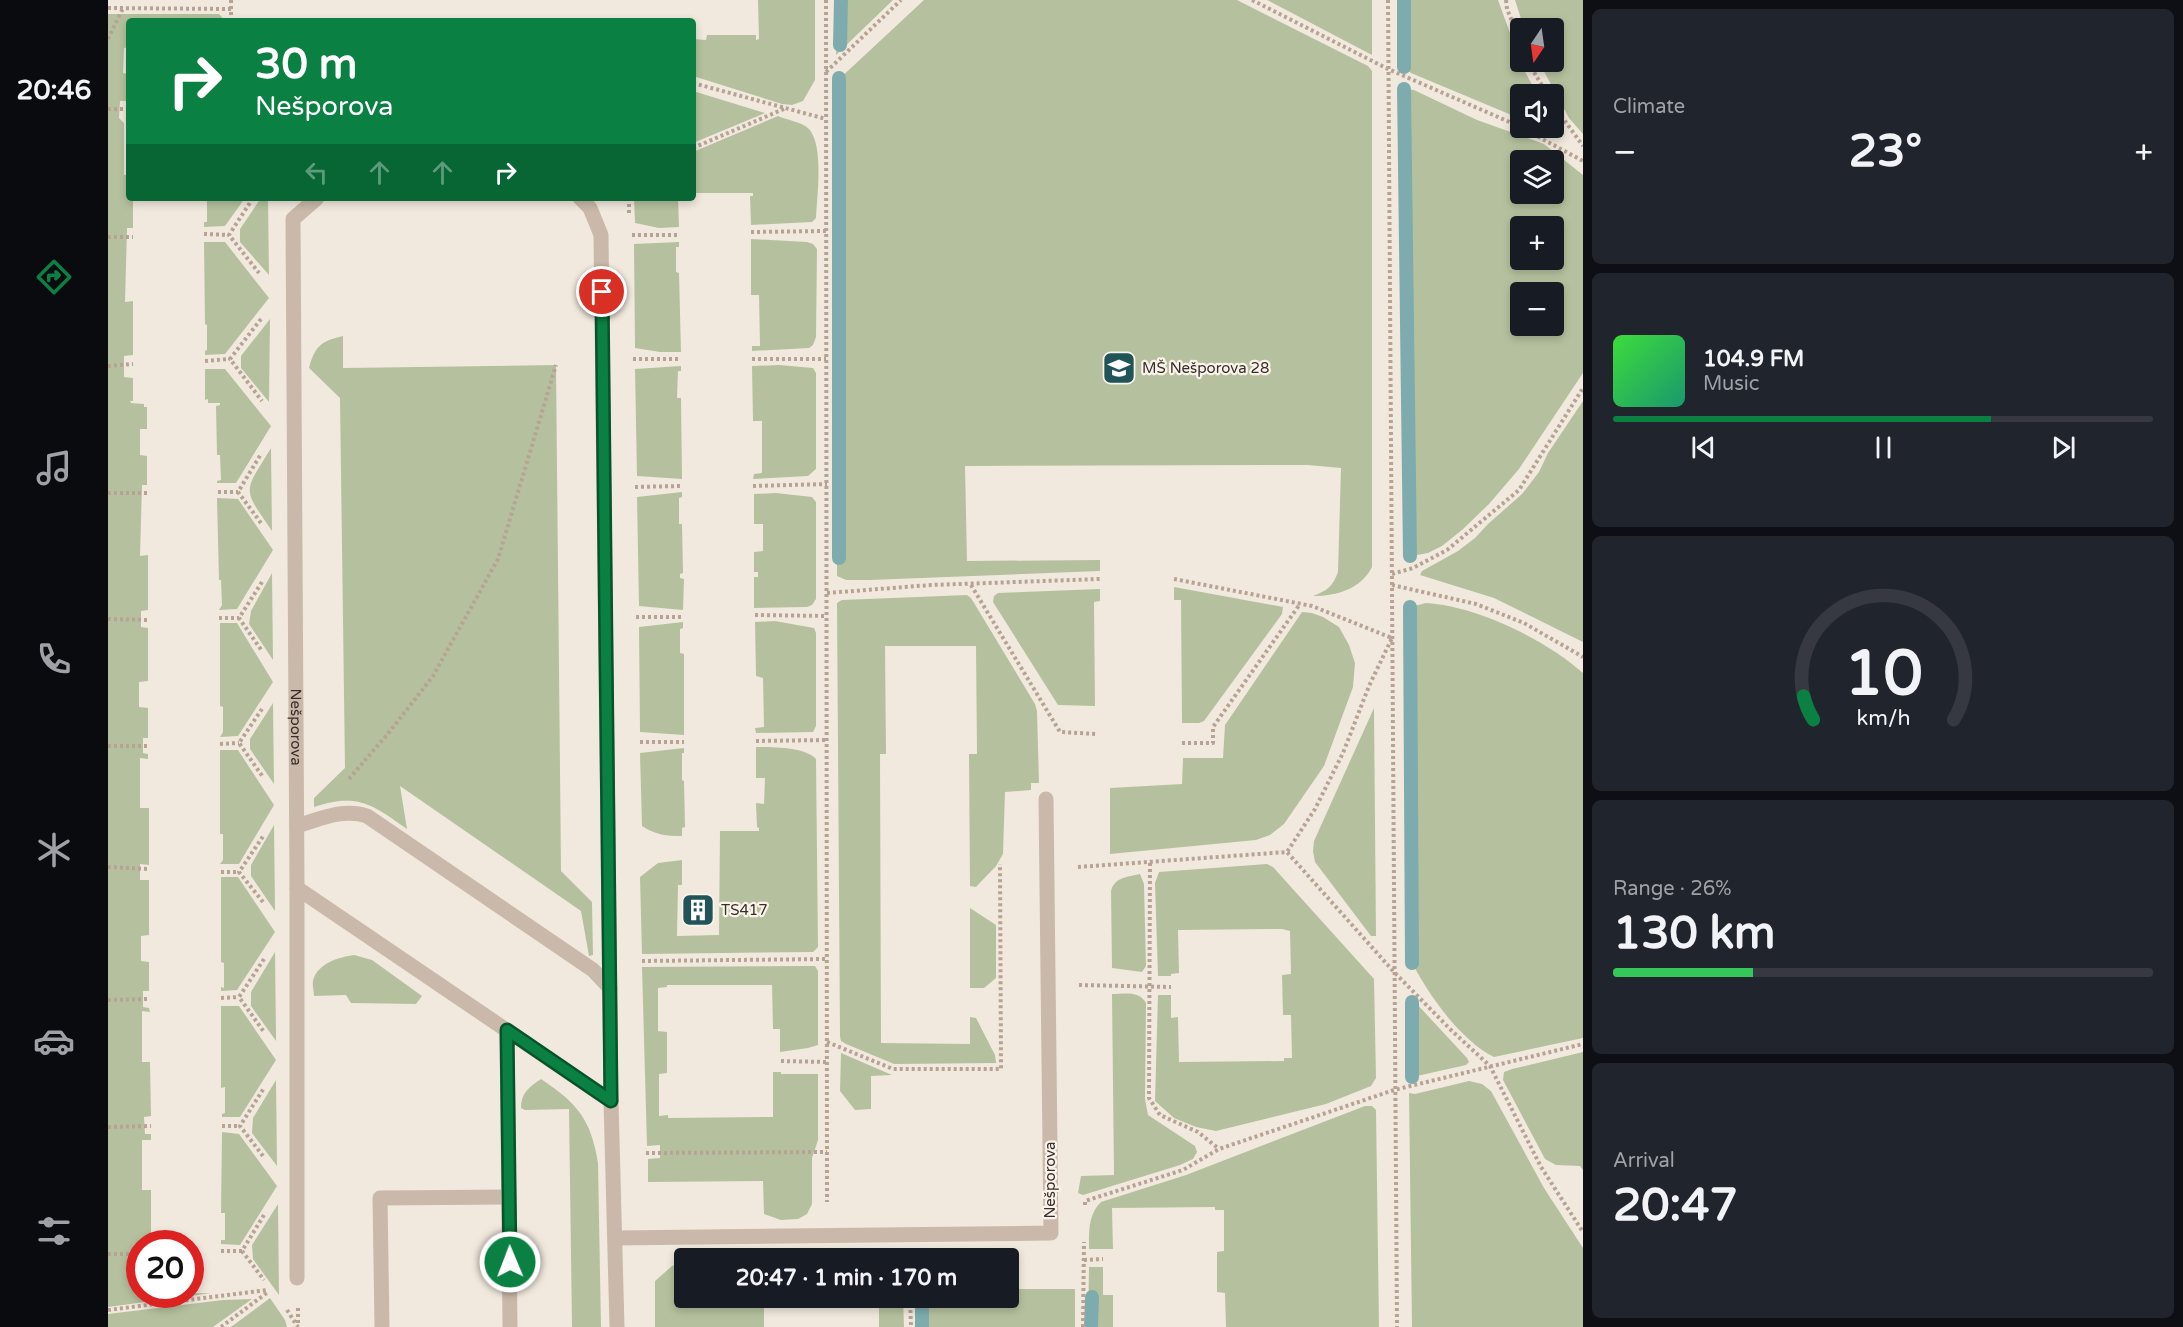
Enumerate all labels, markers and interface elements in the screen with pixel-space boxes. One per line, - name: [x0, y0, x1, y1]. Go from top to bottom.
- north arrow: [1510, 18, 1564, 72]
- map controls: [1510, 18, 1564, 336]
- text: 30 m: [255, 39, 357, 90]
- icon: right: [156, 42, 234, 120]
- text: 20:46: [17, 74, 91, 107]
- button: sound: [1510, 84, 1564, 138]
- text: Nešporova: [255, 90, 393, 123]
- text: Climate: [1613, 95, 1685, 119]
- text: 23°: [1849, 125, 1922, 179]
- text: −: [1613, 133, 1637, 172]
- text: +: [2134, 133, 2153, 172]
- button: layers: [1510, 150, 1564, 204]
- icon: left: [300, 156, 333, 189]
- icon: ahead: [363, 156, 396, 189]
- icon: ahead: [426, 156, 459, 189]
- icon: right: [489, 156, 522, 189]
- button: +: [1510, 216, 1564, 270]
- icon: directions: [33, 256, 75, 298]
- pin: [576, 266, 627, 317]
- icon: arrive: [585, 275, 618, 308]
- button: −: [1510, 282, 1564, 336]
- text: 104.9 FM: [1703, 346, 1804, 372]
- school or university icon: MŠ Nešporova 28: [1101, 350, 1137, 386]
- place label: MŠ Nešporova 28: [1142, 359, 1269, 377]
- text: Music: [1703, 372, 1759, 396]
- icon: previous: [1687, 431, 1720, 464]
- icon: pause: [1867, 431, 1900, 464]
- icon: next: [2047, 431, 2080, 464]
- icon: music: [33, 447, 75, 489]
- icon: phone: [33, 638, 75, 680]
- text: 10: [1844, 638, 1922, 713]
- street label: Nešporova: [287, 689, 305, 766]
- text: km/h: [1856, 706, 1910, 732]
- icon: climate: [33, 829, 75, 871]
- text: Range · 26%: [1613, 877, 1732, 901]
- building icon: TS417: [680, 892, 716, 928]
- place label: TS417: [721, 901, 768, 919]
- text: 130 km: [1613, 907, 1775, 961]
- icon: car: [33, 1020, 75, 1062]
- street label: Nešporova: [1041, 1142, 1059, 1218]
- text: Arrival: [1613, 1149, 1675, 1173]
- text: 20:47: [1613, 1179, 1738, 1233]
- icon: filters: [33, 1210, 75, 1252]
- speed limit sign: 20: [126, 1230, 204, 1308]
- position arrow: [478, 1230, 542, 1294]
- text: 20:47 · 1 min · 170 m: [736, 1265, 957, 1291]

